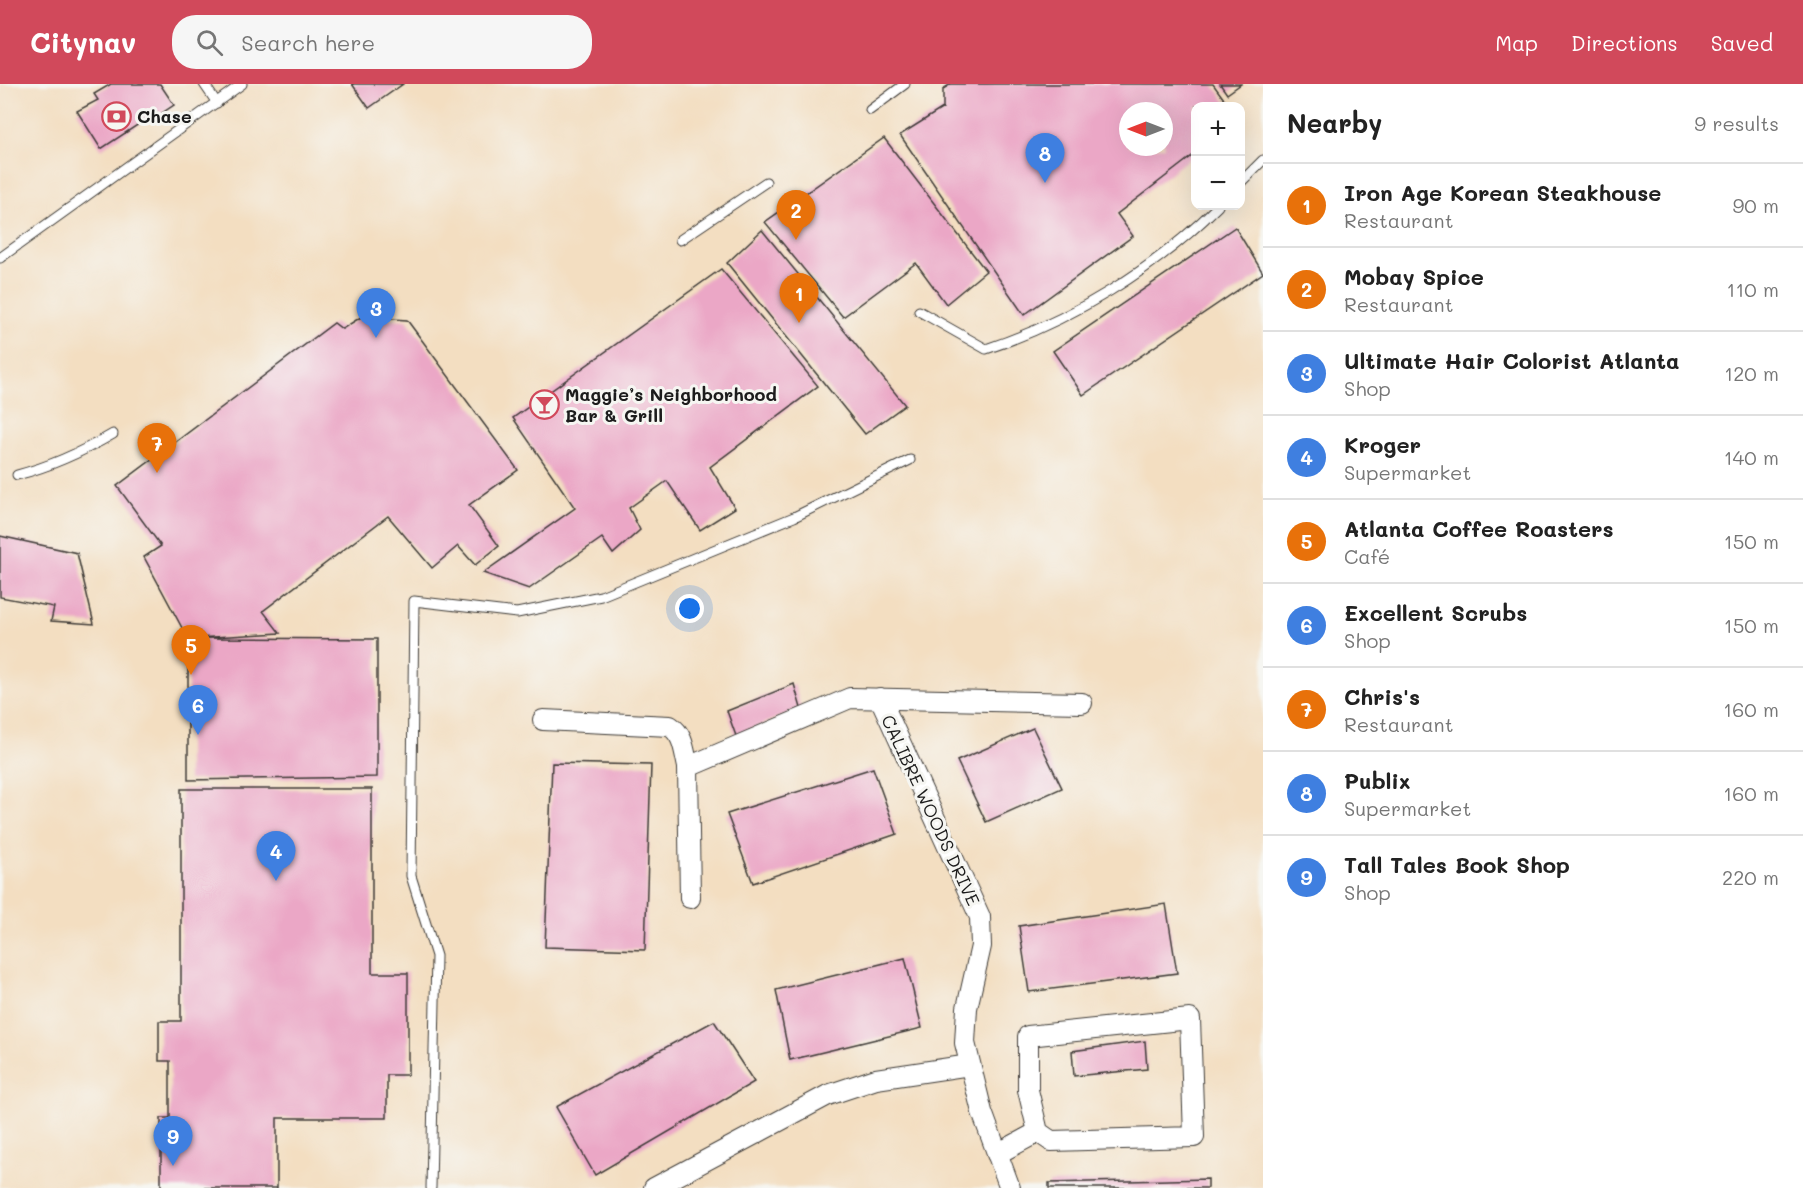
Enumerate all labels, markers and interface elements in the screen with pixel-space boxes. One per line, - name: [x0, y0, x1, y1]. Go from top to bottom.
- search box: [172, 15, 592, 69]
- text: Citynav: [30, 24, 136, 60]
- icon: search: [193, 26, 226, 59]
- text: Search here: [241, 28, 375, 57]
- text: Map: [1495, 29, 1538, 56]
- text: Directions: [1571, 29, 1678, 56]
- text: Saved: [1711, 29, 1773, 56]
- bank icon: Chase: [100, 100, 132, 132]
- north arrow: [1119, 102, 1173, 156]
- map controls: [1191, 102, 1245, 210]
- button: +: [1191, 102, 1245, 156]
- place label: Chase: [137, 104, 192, 128]
- text: Nearby: [1287, 106, 1382, 140]
- text: 9 results: [1694, 110, 1779, 136]
- pin: 8: [1026, 134, 1064, 183]
- button: −: [1191, 156, 1245, 210]
- text: Iron Age Korean Steakhouse: [1344, 178, 1661, 207]
- pin: 2: [776, 190, 816, 240]
- text: 1: [1302, 192, 1311, 218]
- text: 90 m: [1733, 192, 1779, 218]
- text: Restaurant: [1344, 207, 1454, 233]
- text: Mobay Spice: [1344, 262, 1484, 291]
- pin: 1: [780, 274, 818, 323]
- text: 2: [1301, 276, 1312, 302]
- text: 110 m: [1726, 276, 1779, 302]
- pin: 3: [356, 288, 395, 338]
- text: Restaurant: [1344, 291, 1454, 317]
- text: Ultimate Hair Colorist Atlanta: [1344, 346, 1680, 375]
- text: 3: [1301, 360, 1313, 386]
- text: 120 m: [1724, 360, 1779, 386]
- text: Shop: [1344, 375, 1391, 401]
- place label: Maggie’s Neighborhood Bar & Grill: [565, 382, 777, 427]
- bar icon: Maggie’s Neighborhood Bar & Grill: [528, 388, 560, 420]
- pin: 7: [138, 424, 176, 473]
- text: Kroger: [1344, 430, 1421, 459]
- text: 4: [1300, 444, 1313, 470]
- text: 140 m: [1724, 444, 1779, 470]
- text: Supermarket: [1344, 459, 1471, 485]
- text: Atlanta Coffee Roasters: [1344, 514, 1614, 543]
- text: 5: [1301, 528, 1312, 554]
- text: 150 m: [1724, 528, 1779, 554]
- text: Café: [1344, 543, 1390, 569]
- your location: [675, 594, 704, 623]
- text: Excellent Scrubs: [1344, 598, 1527, 627]
- text: 6: [1300, 612, 1313, 638]
- text: 150 m: [1724, 612, 1779, 638]
- pin: 5: [172, 626, 210, 675]
- text: Shop: [1344, 627, 1391, 653]
- text: Chris's: [1344, 682, 1420, 711]
- pin: 6: [178, 686, 218, 735]
- text: 7: [1301, 696, 1312, 722]
- text: 160 m: [1723, 696, 1779, 722]
- street label: CALIBRE WOODS DRIVE: [876, 711, 986, 909]
- text: Restaurant: [1344, 711, 1454, 737]
- text: Publix: [1344, 766, 1411, 795]
- text: 8: [1300, 780, 1313, 806]
- text: 160 m: [1723, 780, 1779, 806]
- text: Supermarket: [1344, 795, 1471, 821]
- pin: 4: [256, 832, 296, 881]
- text: Tall Tales Book Shop: [1344, 850, 1570, 879]
- text: 9: [1300, 864, 1313, 890]
- text: 220 m: [1722, 864, 1779, 890]
- text: Shop: [1344, 879, 1391, 905]
- pin: 9: [154, 1116, 192, 1166]

